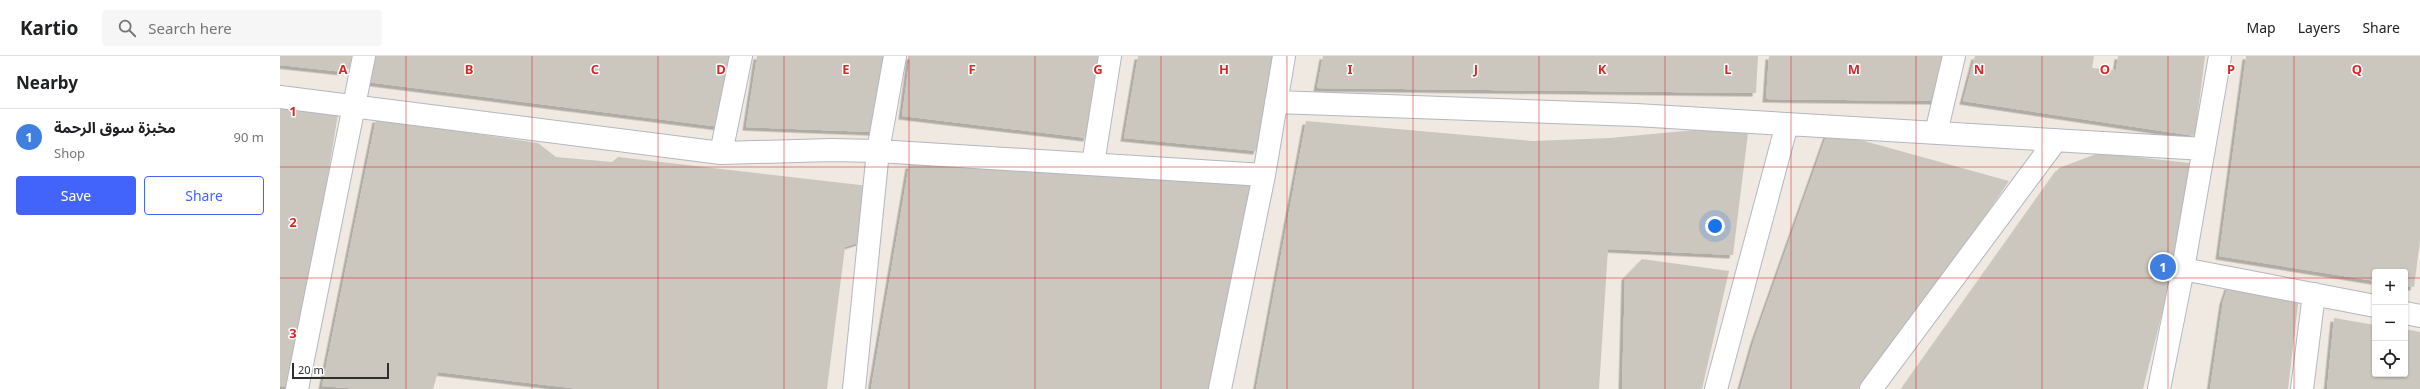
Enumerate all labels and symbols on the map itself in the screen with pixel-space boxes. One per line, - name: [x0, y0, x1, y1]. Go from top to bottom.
- text: A: [339, 60, 348, 78]
- text: B: [465, 60, 473, 78]
- text: C: [591, 60, 599, 78]
- text: D: [716, 60, 726, 78]
- text: E: [842, 60, 850, 78]
- text: F: [968, 60, 976, 78]
- text: G: [1093, 60, 1103, 78]
- text: H: [1219, 60, 1229, 78]
- text: I: [1347, 60, 1353, 78]
- text: J: [1473, 60, 1478, 78]
- text: K: [1598, 60, 1607, 78]
- text: L: [1724, 60, 1732, 78]
- text: M: [1848, 60, 1860, 78]
- text: N: [1974, 60, 1984, 78]
- text: O: [2100, 60, 2110, 78]
- text: P: [2227, 60, 2235, 78]
- text: Q: [2352, 60, 2362, 78]
- text: 1: [289, 102, 297, 120]
- text: 2: [289, 213, 297, 231]
- your location: [1705, 216, 1725, 236]
- pin: 1: [2150, 252, 2176, 282]
- text: 3: [289, 324, 297, 342]
- scale bar: [292, 361, 389, 380]

